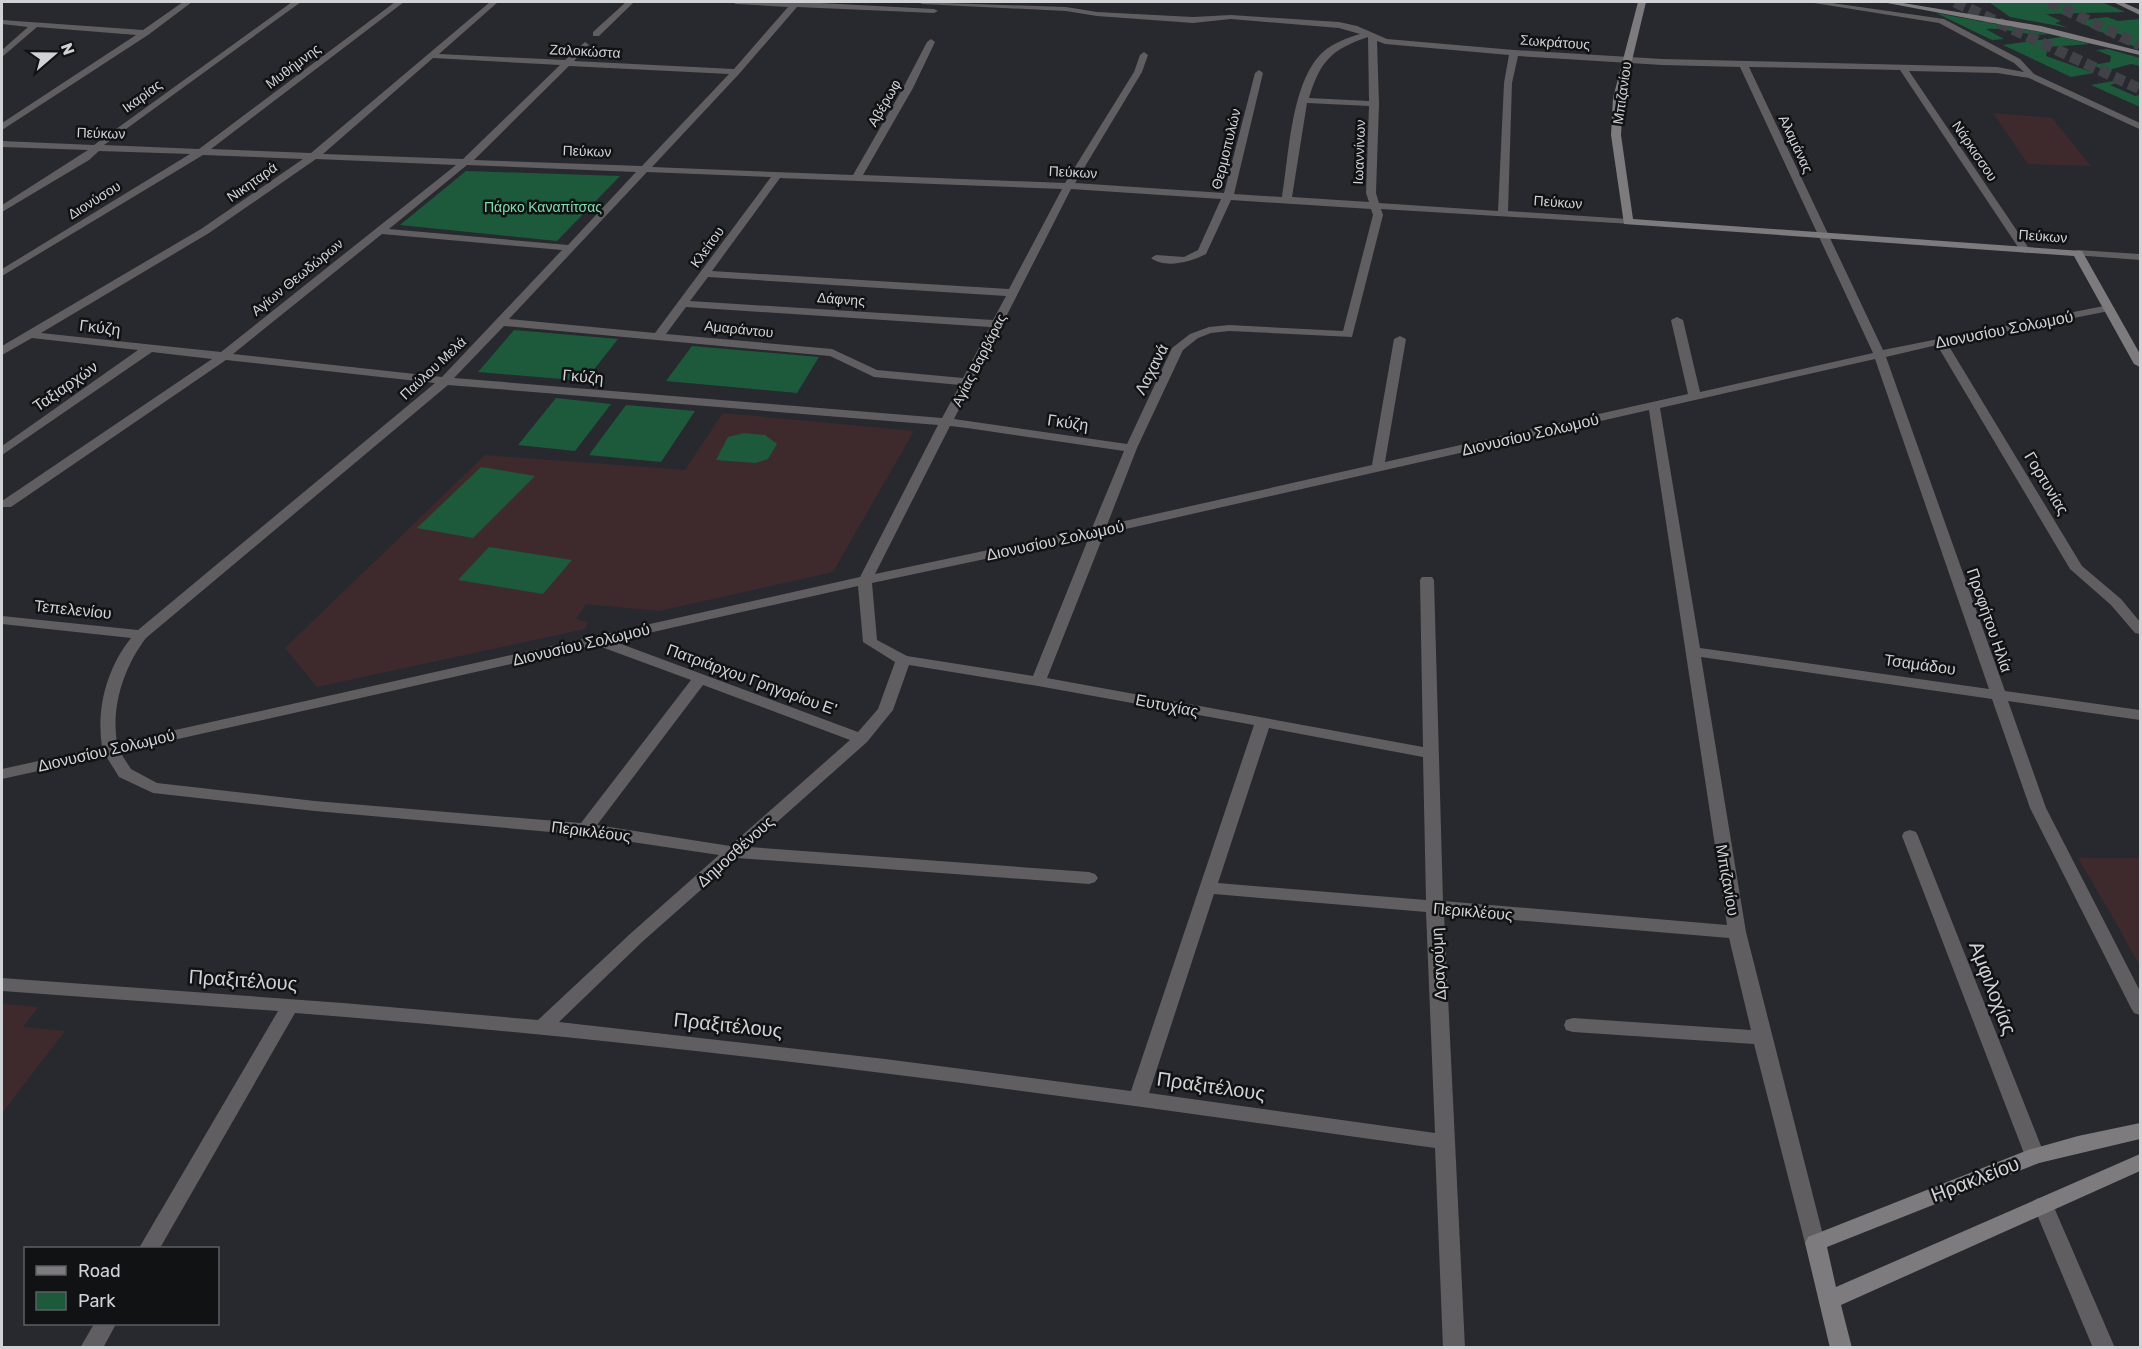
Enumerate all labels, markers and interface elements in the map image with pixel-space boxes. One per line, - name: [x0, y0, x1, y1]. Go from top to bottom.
- north arrow: [24, 24, 84, 84]
- street label: Σωκράτους: [1519, 32, 1591, 53]
- text: N: [57, 40, 79, 58]
- street label: Μυθήμνης: [262, 40, 324, 93]
- street label: Ζαλοκώστα: [549, 41, 621, 62]
- street label: Μπιζανίου: [1610, 61, 1635, 126]
- street label: Ικαρίας: [119, 76, 166, 116]
- street label: Αβέρωφ: [864, 77, 905, 130]
- street label: Θερμοπυλών: [1208, 107, 1245, 191]
- street label: Αλαμάνας: [1775, 112, 1817, 176]
- street label: Νάρκισσου: [1948, 118, 2001, 185]
- street label: Ιωαννίνων: [1350, 119, 1369, 185]
- street label: Πεύκων: [76, 124, 126, 143]
- street label: Πεύκων: [562, 142, 612, 161]
- street label: Νικηταρά: [224, 159, 281, 206]
- street label: Πεύκων: [1048, 163, 1098, 182]
- street label: Διονύσου: [65, 178, 124, 223]
- street label: Πεύκων: [1533, 192, 1583, 213]
- park label: Πάρκο Καναπίτσας: [484, 199, 602, 216]
- street label: Κλείτου: [687, 224, 728, 271]
- street label: Πεύκων: [2018, 226, 2068, 247]
- street label: Αγίων Θεωδώρων: [248, 235, 347, 320]
- street label: Δάφνης: [816, 289, 866, 310]
- street label: Διονυσίου Σολωμού: [1933, 307, 2075, 352]
- street label: Αγίας Βαρβάρας: [949, 311, 1010, 409]
- street label: Γκύζη: [78, 316, 122, 339]
- street label: Αμαράντου: [704, 317, 774, 342]
- street label: Παύλου Μελά: [397, 333, 470, 403]
- street label: Λαχανά: [1131, 341, 1172, 398]
- street label: Ταξιαρχών: [29, 357, 101, 416]
- street label: Γκύζη: [562, 365, 604, 388]
- street label: Διονυσίου Σολωμού: [1460, 409, 1601, 460]
- street label: Γκύζη: [1046, 410, 1090, 435]
- street label: Γορτυνίας: [2020, 448, 2073, 518]
- street label: Διονυσίου Σολωμού: [984, 517, 1126, 564]
- street label: Προφήτου Ηλία: [1963, 566, 2016, 675]
- street label: Τεπελενίου: [33, 596, 113, 623]
- street label: Διονυσίου Σολωμού: [511, 619, 652, 670]
- street label: Πατριάρχου Γρηγορίου Ε': [664, 640, 840, 719]
- street label: Τσαμάδου: [1883, 650, 1957, 679]
- street label: Ευτυχίας: [1134, 690, 1200, 721]
- street label: Διονυσίου Σολωμού: [36, 725, 177, 776]
- street label: Δημοσθένους: [693, 812, 778, 891]
- street label: Περικλέους: [550, 817, 632, 846]
- street label: Μπιζανίου: [1712, 843, 1743, 917]
- street label: Περικλέους: [1432, 899, 1514, 924]
- street label: Δραγούμη: [1427, 927, 1450, 1001]
- street label: Αμφιλοχίας: [1964, 938, 2022, 1039]
- street label: Πραξιτέλους: [188, 964, 299, 996]
- street label: Πραξιτέλους: [673, 1007, 784, 1043]
- street label: Πραξιτέλους: [1155, 1067, 1267, 1106]
- street label: Ηρακλείου: [1927, 1151, 2023, 1207]
- legend: [24, 1247, 219, 1325]
- text: Road: [78, 1260, 121, 1282]
- text: Park: [78, 1290, 116, 1312]

